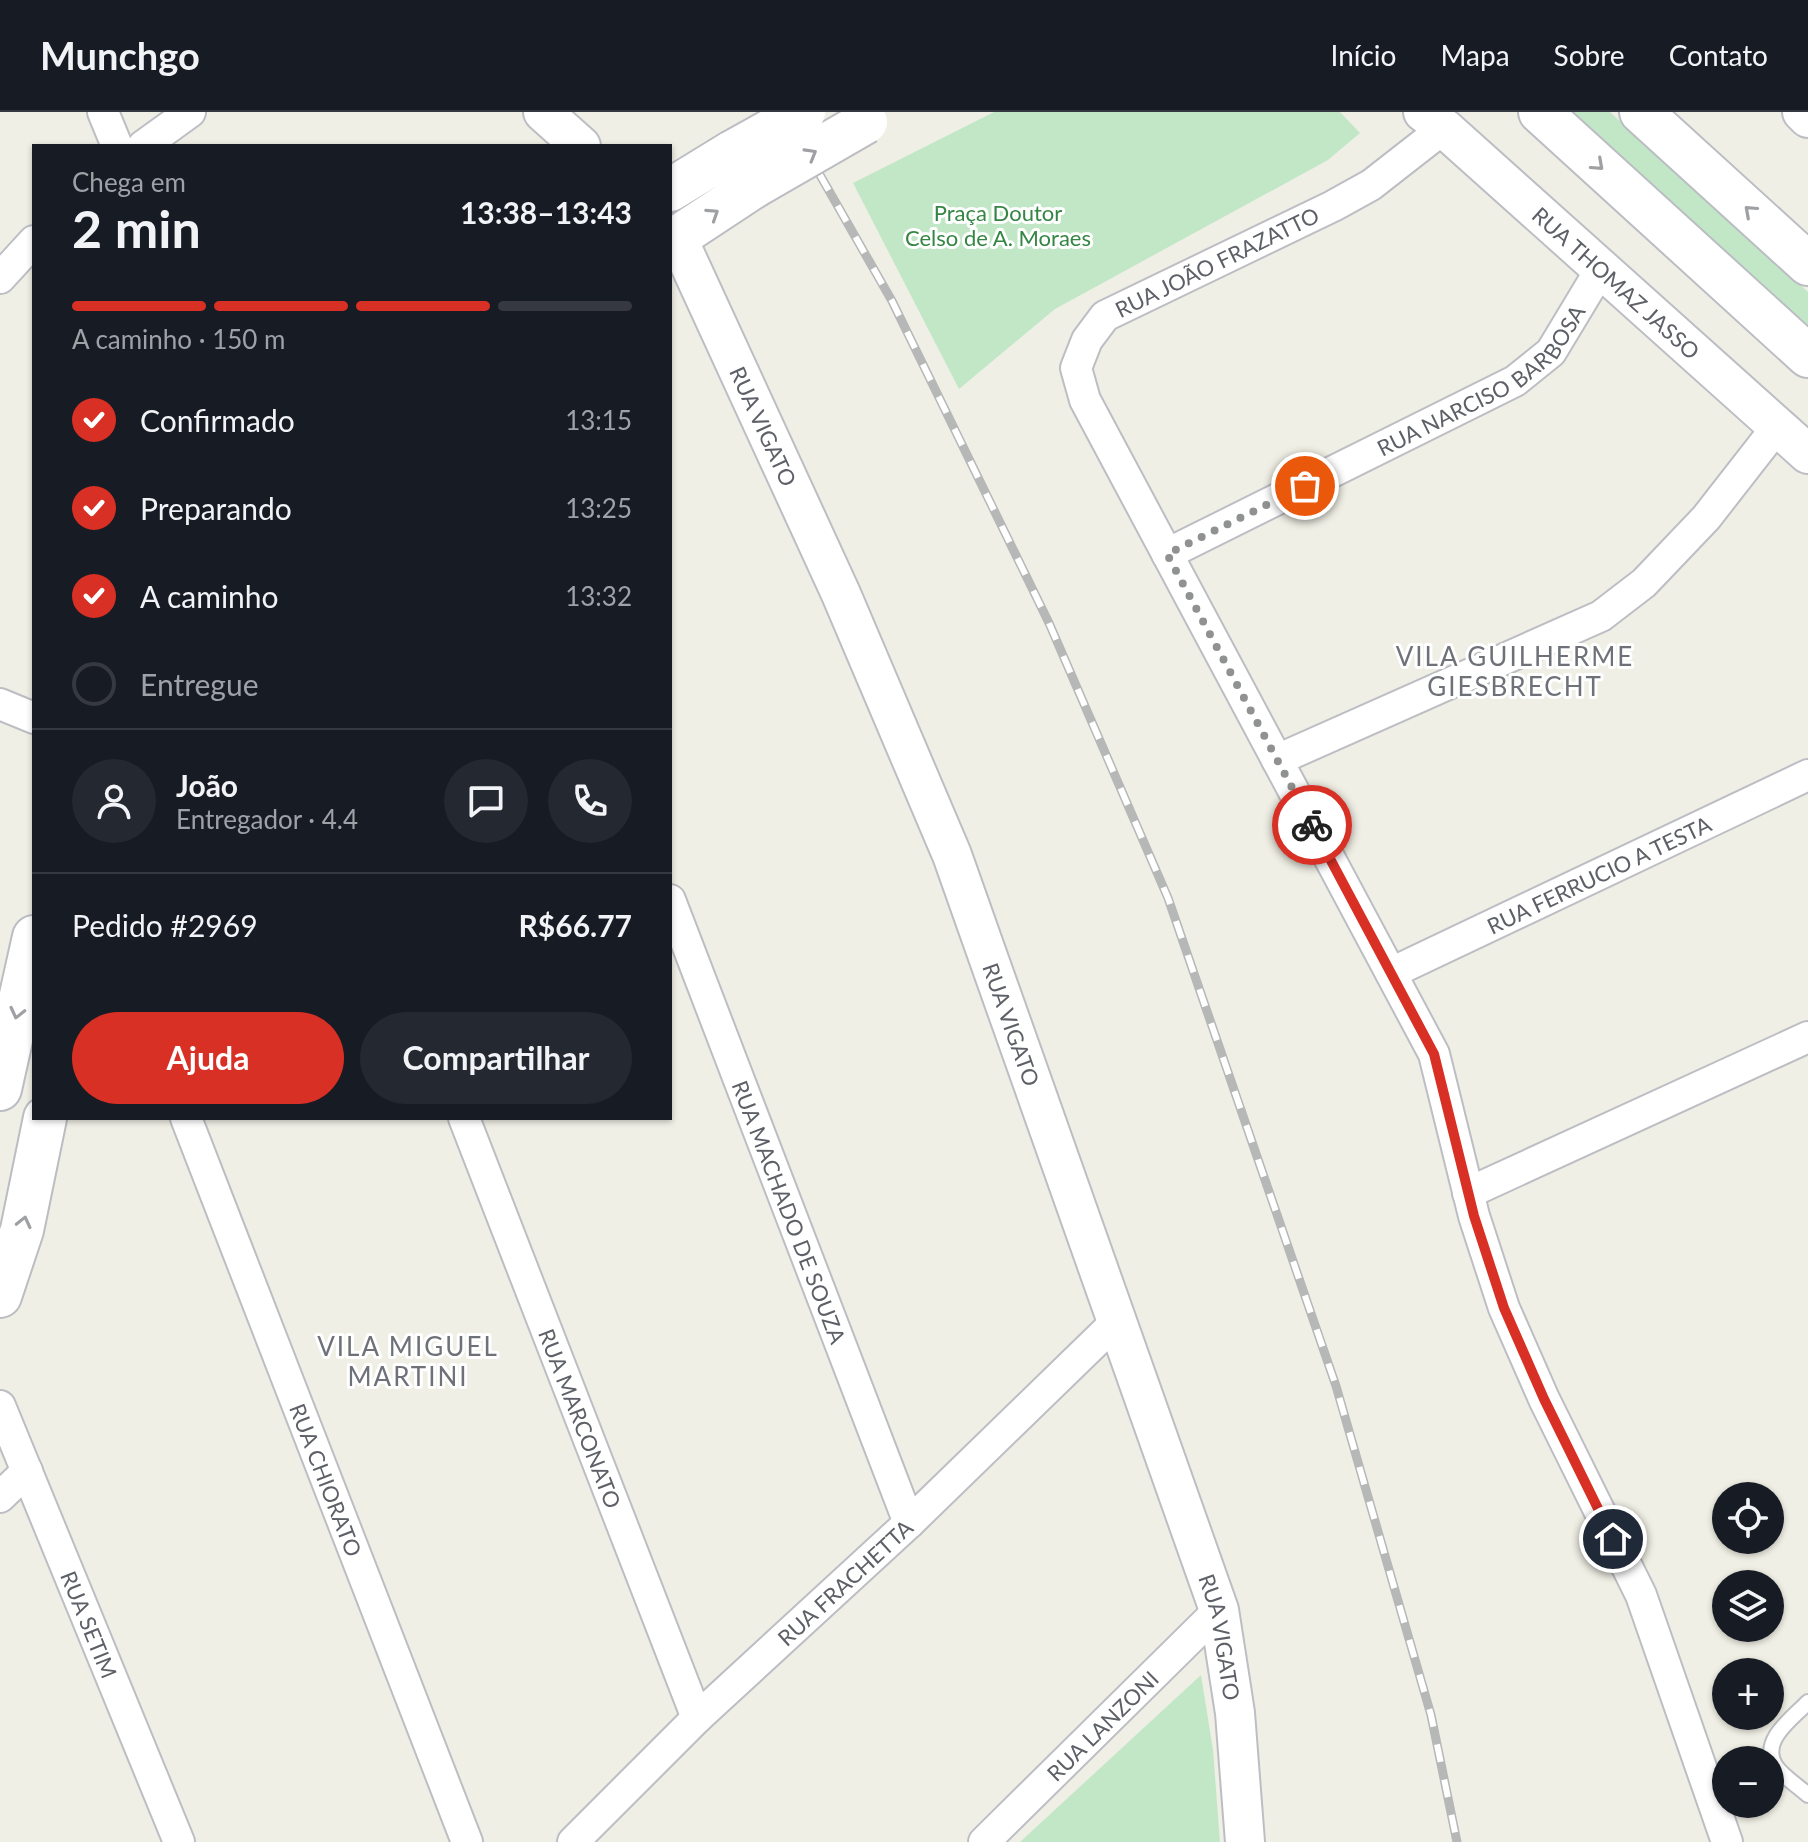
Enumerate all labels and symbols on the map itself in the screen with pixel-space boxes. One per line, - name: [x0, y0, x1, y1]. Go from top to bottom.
- one-way arrow: [802, 148, 817, 164]
- one-way arrow: [1589, 155, 1603, 170]
- park label: Praça Doutor Celso de A. Moraes: [905, 199, 1091, 251]
- street label: RUA JOÃO FRAZATTO: [1111, 201, 1323, 323]
- street label: RUA THOMAZ JASSO: [1527, 201, 1706, 364]
- one-way arrow: [1745, 207, 1760, 221]
- one-way arrow: [704, 209, 718, 224]
- street label: RUA NARCISO BARBOSA: [1372, 299, 1590, 461]
- street label: RUA VIGATO: [725, 362, 803, 490]
- pin: [1271, 452, 1339, 520]
- district label: VILA GUILHERME GIESBRECHT: [1396, 640, 1634, 702]
- courier: [1272, 785, 1352, 865]
- street label: RUA FERRUCIO A TESTA: [1482, 810, 1715, 939]
- street label: RUA VIGATO: [978, 959, 1046, 1089]
- one-way arrow: [9, 1006, 26, 1019]
- street label: RUA MACHADO DE SOUZA: [727, 1076, 852, 1347]
- one-way arrow: [15, 1215, 32, 1229]
- street label: RUA MARCONATO: [534, 1325, 628, 1512]
- district label: VILA MIGUEL MARTINI: [317, 1330, 499, 1392]
- street label: RUA CHIORATO: [285, 1399, 368, 1560]
- pin: [1579, 1505, 1647, 1573]
- street label: RUA FRACHETTA: [772, 1513, 918, 1651]
- street label: RUA SETIM: [56, 1567, 124, 1682]
- street label: RUA VIGATO: [1194, 1570, 1246, 1702]
- street label: RUA LANZONI: [1041, 1665, 1164, 1786]

